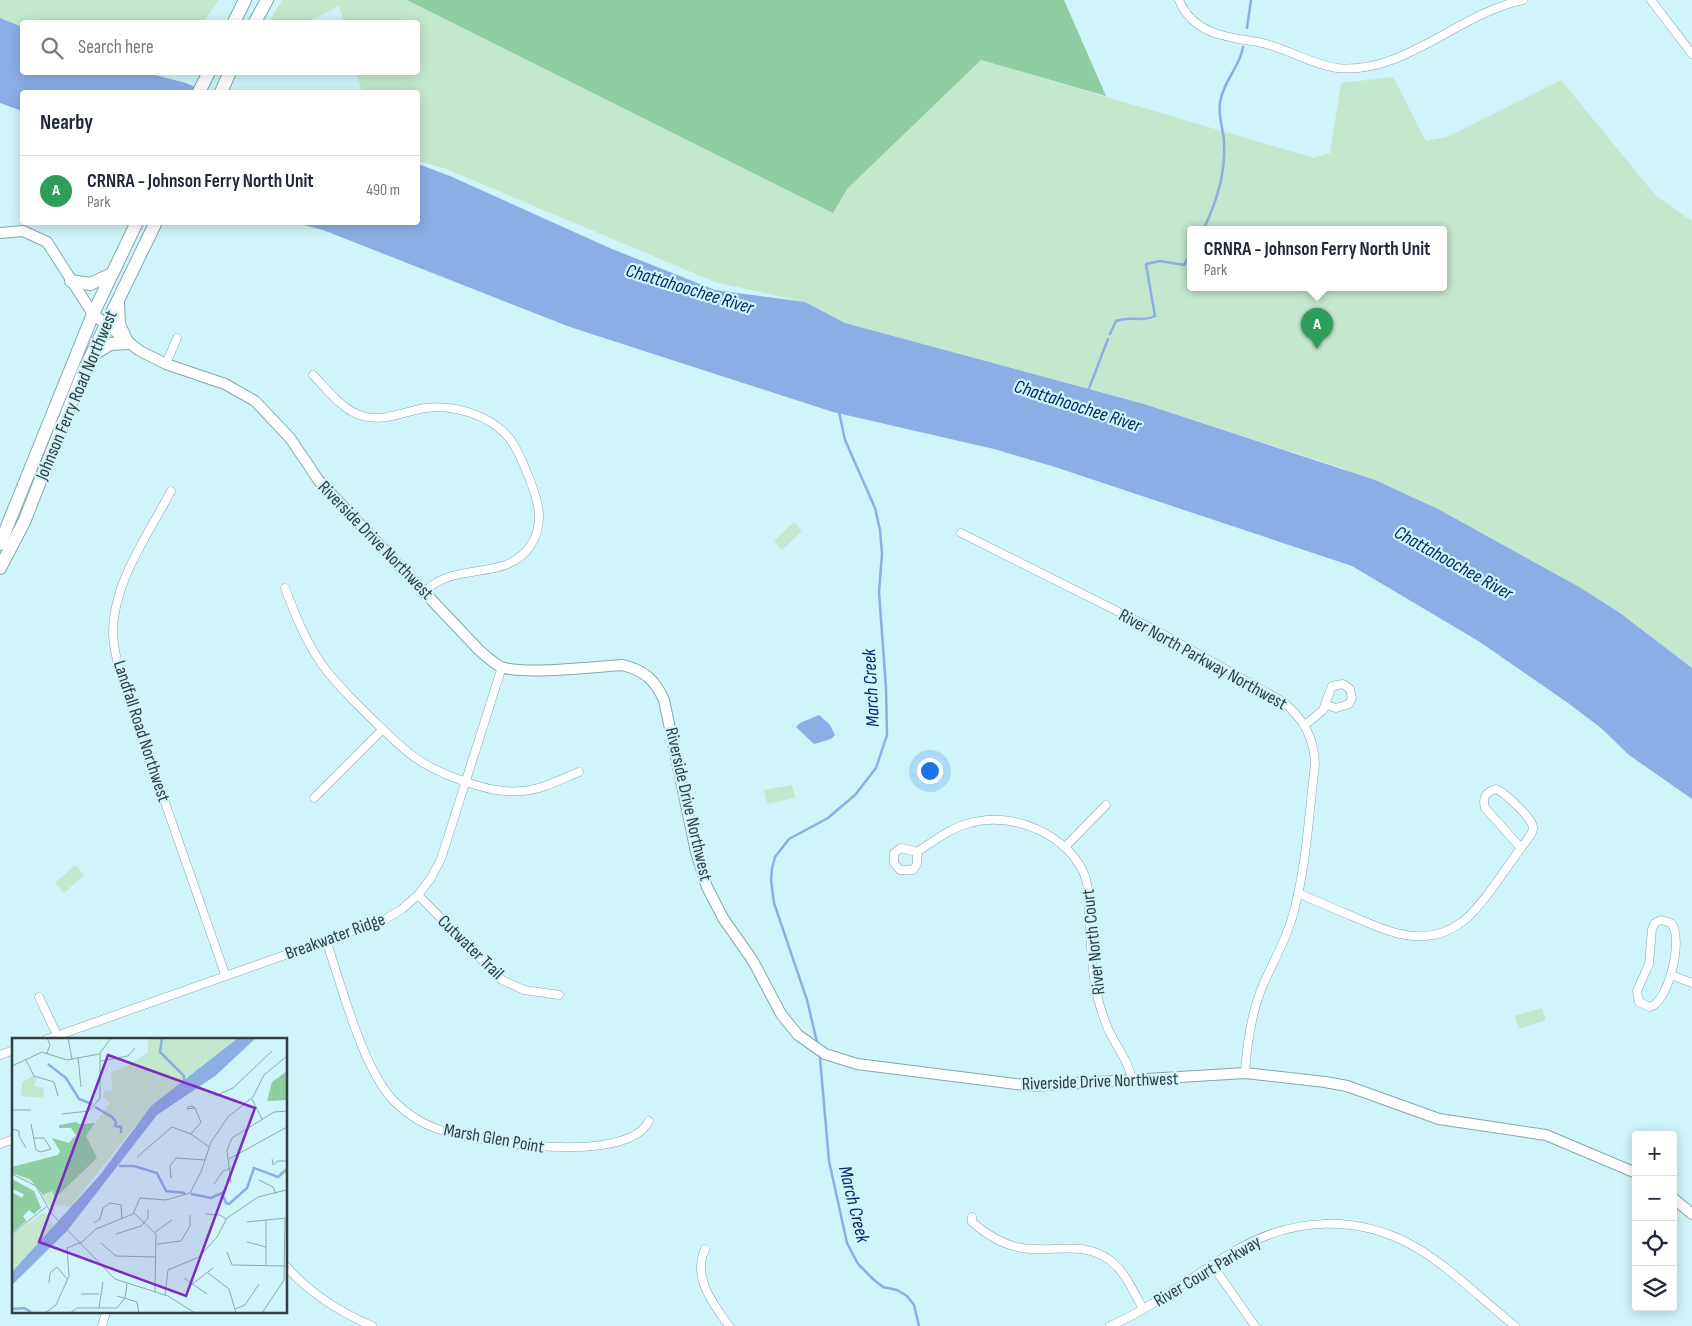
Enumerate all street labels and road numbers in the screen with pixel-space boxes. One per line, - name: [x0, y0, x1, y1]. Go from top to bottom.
- street label: Johnson Ferry Road Northwest: [31, 307, 122, 484]
- street label: Riverside Drive Northwest: [314, 477, 438, 604]
- street label: River North Parkway Northwest: [1115, 604, 1291, 715]
- street label: Landfall Road Northwest: [109, 658, 174, 805]
- street label: Riverside Drive Northwest: [661, 725, 716, 883]
- street label: River North Court: [1077, 888, 1109, 996]
- street label: Breakwater Ridge: [282, 909, 388, 964]
- street label: Cutwater Trail: [433, 911, 508, 984]
- street label: Riverside Drive Northwest: [1021, 1068, 1179, 1095]
- street label: Marsh Glen Point: [442, 1119, 546, 1158]
- street label: River Court Parkway: [1150, 1231, 1265, 1312]

